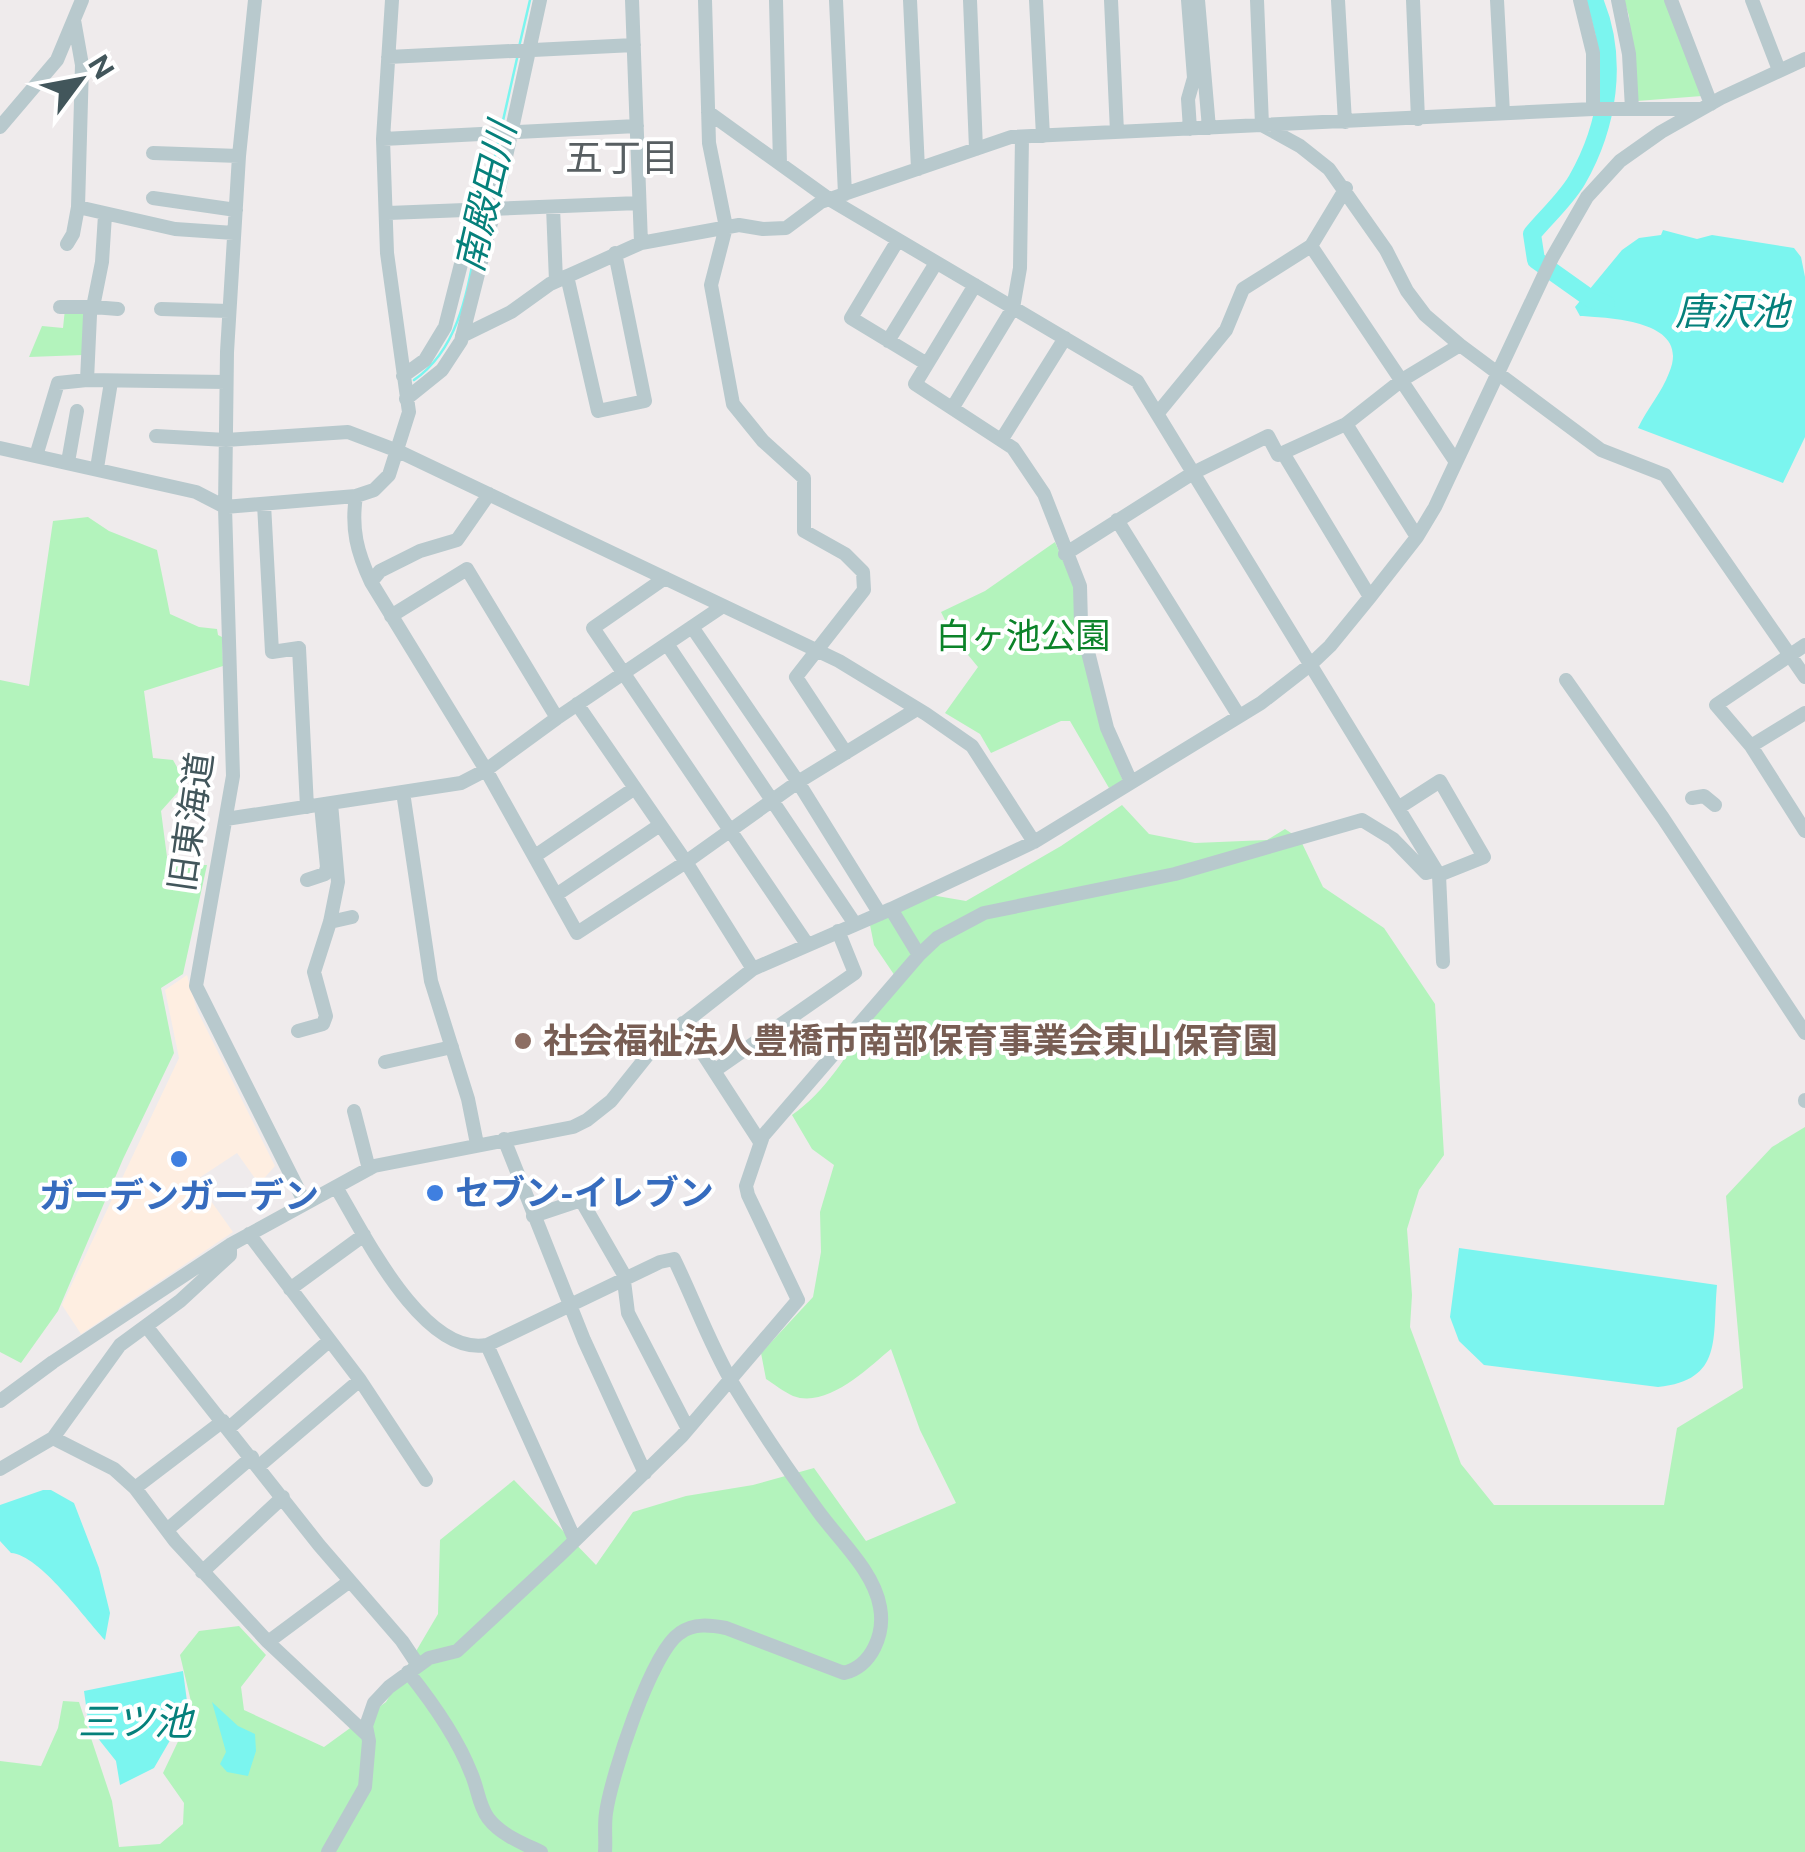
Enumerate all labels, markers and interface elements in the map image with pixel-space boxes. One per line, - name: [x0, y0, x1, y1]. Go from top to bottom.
- north arrow: [30, 30, 130, 130]
- text: N: [82, 48, 121, 85]
- water label: 南殿田川: [446, 114, 525, 276]
- district label: 五丁目: [565, 135, 679, 180]
- water label: 唐沢池: [1675, 289, 1793, 334]
- park label: 白ヶ池公園: [935, 615, 1111, 656]
- street label: 旧東海道: [160, 750, 221, 894]
- place label: 社会福祉法人豊橋市南部保育事業会東山保育園: [543, 1020, 1278, 1061]
- marker: 社会福祉法人豊橋市南部保育事業会東山保育園: [512, 1030, 534, 1052]
- marker: ガーデンガーデン: [168, 1148, 190, 1170]
- place label: セブン-イレブン: [455, 1172, 714, 1213]
- place label: ガーデンガーデン: [39, 1175, 319, 1216]
- marker: セブン-イレブン: [424, 1182, 446, 1204]
- water label: 三ツ池: [78, 1699, 196, 1744]

